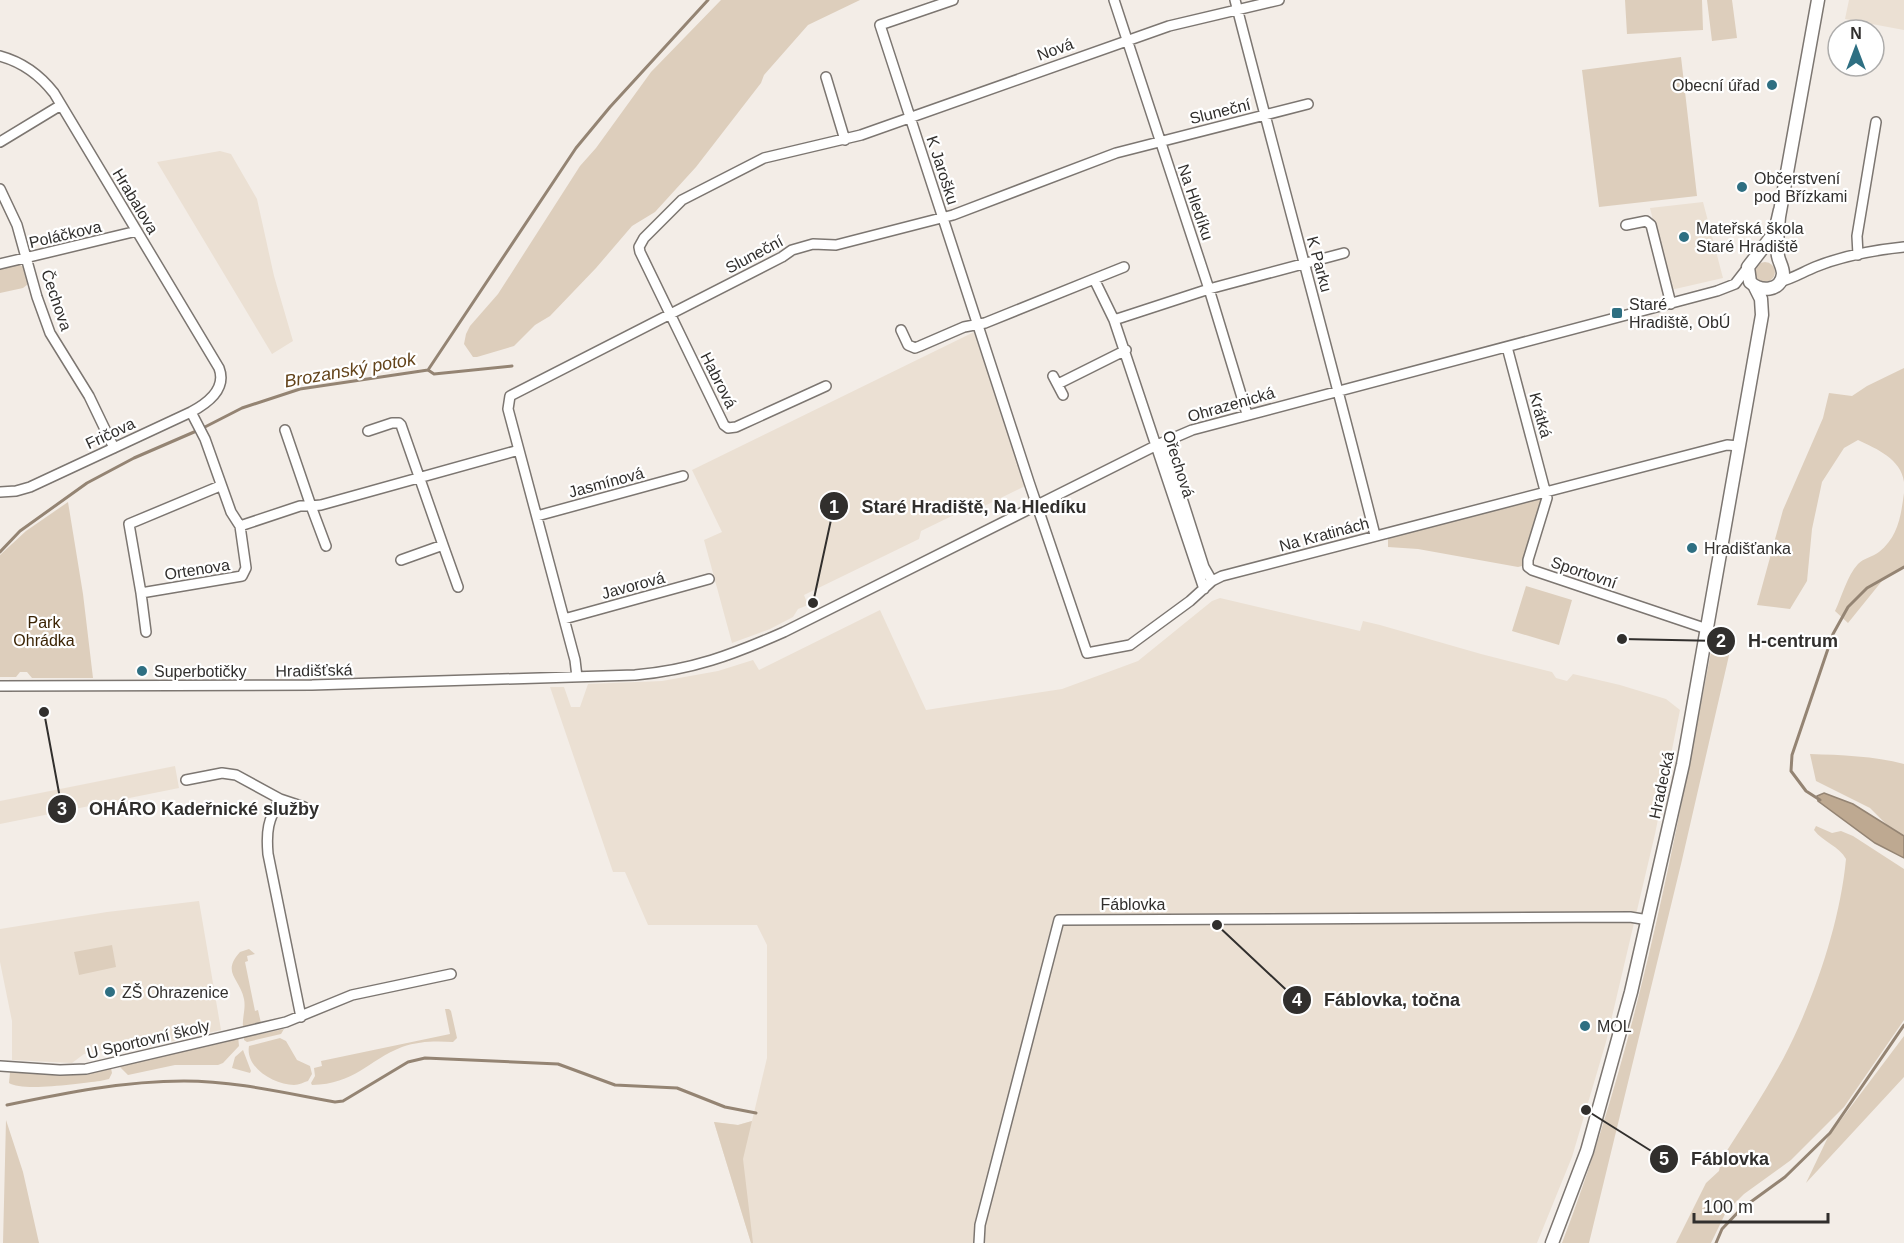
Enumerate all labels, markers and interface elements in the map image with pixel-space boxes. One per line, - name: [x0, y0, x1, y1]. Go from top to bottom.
- north arrow: [1826, 18, 1886, 78]
- text: N: [1850, 25, 1862, 42]
- street label: Nová: [1035, 35, 1076, 64]
- place label: Obecní úřad: [1672, 77, 1760, 94]
- marker: Obecní úřad: [1765, 78, 1779, 92]
- street label: Sluneční: [1188, 96, 1253, 127]
- street label: K Jarošku: [923, 134, 962, 207]
- street label: Na Hledíku: [1175, 162, 1216, 242]
- street label: Hrabalova: [110, 166, 162, 237]
- place label: Občerstvení pod Břízkami: [1754, 170, 1847, 205]
- marker: Občerstvení pod Břízkami: [1735, 180, 1749, 194]
- street label: Poláčkova: [27, 218, 103, 251]
- place label: Mateřská škola Staré Hradiště: [1696, 220, 1804, 255]
- marker: Mateřská škola Staré Hradiště: [1677, 230, 1691, 244]
- street label: Sluneční: [723, 232, 786, 277]
- street label: K Parku: [1304, 234, 1335, 294]
- street label: Čechova: [38, 267, 76, 333]
- place label: Staré Hradiště, ObÚ: [1629, 296, 1730, 331]
- marker: Staré Hradiště, ObÚ: [1610, 306, 1624, 320]
- water label: Brozanský potok: [283, 348, 418, 391]
- street label: Habrová: [697, 349, 740, 411]
- street label: Ohrazenická: [1186, 384, 1277, 425]
- street label: Krátká: [1526, 391, 1555, 440]
- street label: Fričova: [83, 415, 138, 452]
- street label: Ořechová: [1160, 429, 1197, 500]
- street label: Jasmínová: [567, 464, 646, 501]
- callout: Staré Hradiště, Na Hledíku: [819, 488, 1098, 524]
- text: 1: [829, 497, 839, 517]
- text: Staré Hradiště, Na Hledíku: [861, 497, 1087, 517]
- street label: Na Kratinách: [1277, 514, 1371, 555]
- place label: Hradišťanka: [1704, 540, 1791, 557]
- marker: Hradišťanka: [1685, 541, 1699, 555]
- street label: Sportovní: [1549, 553, 1620, 592]
- street label: Ortenova: [163, 556, 231, 583]
- street label: Javorová: [600, 569, 667, 602]
- park label: Park Ohrádka: [13, 614, 75, 649]
- callout: H-centrum: [1706, 623, 1850, 659]
- text: 2: [1716, 631, 1726, 651]
- text: H-centrum: [1748, 631, 1838, 651]
- street label: Hradišťská: [275, 661, 353, 680]
- place label: Superbotičky: [154, 663, 247, 680]
- marker: Superbotičky: [135, 664, 149, 678]
- street label: Hradecká: [1646, 750, 1677, 820]
- callout: OHÁRO Kadeřnické služby: [47, 791, 331, 827]
- text: OHÁRO Kadeřnické služby: [89, 798, 319, 819]
- text: 3: [57, 799, 67, 819]
- street label: Fáblovka: [1101, 896, 1166, 913]
- callout: Fáblovka, točna: [1282, 982, 1472, 1018]
- place label: ZŠ Ohrazenice: [122, 983, 229, 1001]
- marker: ZŠ Ohrazenice: [103, 985, 117, 999]
- text: 4: [1292, 990, 1302, 1010]
- text: Fáblovka, točna: [1324, 990, 1461, 1010]
- street label: U Sportovní školy: [85, 1017, 211, 1062]
- place label: MOL: [1597, 1018, 1632, 1035]
- marker: MOL: [1578, 1019, 1592, 1033]
- callout: Fáblovka: [1649, 1141, 1781, 1177]
- text: 5: [1659, 1149, 1669, 1169]
- text: Fáblovka: [1691, 1149, 1770, 1169]
- scale bar: [1694, 1186, 1828, 1224]
- text: 100 m: [1703, 1197, 1753, 1217]

